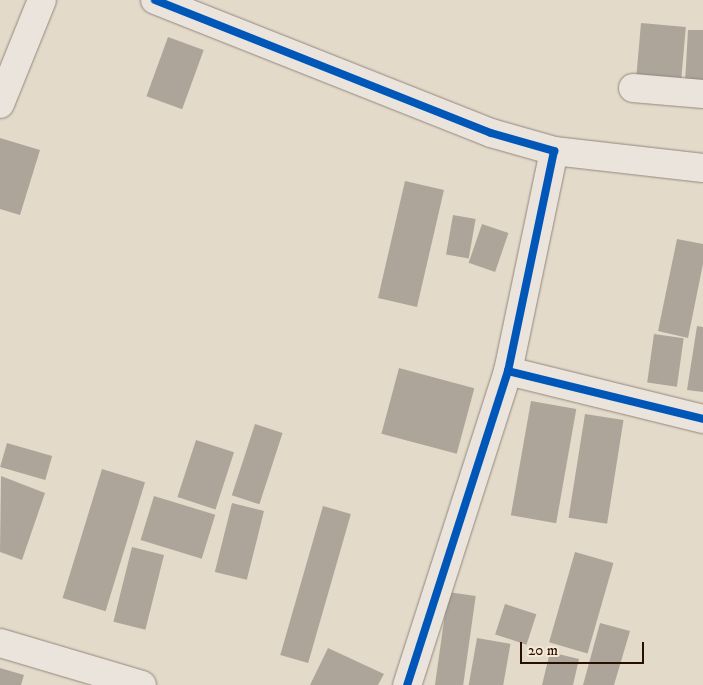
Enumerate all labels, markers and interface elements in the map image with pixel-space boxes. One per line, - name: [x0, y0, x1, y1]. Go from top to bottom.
- scale bar: [523, 632, 647, 664]
- text: 20 m: [528, 641, 558, 660]

